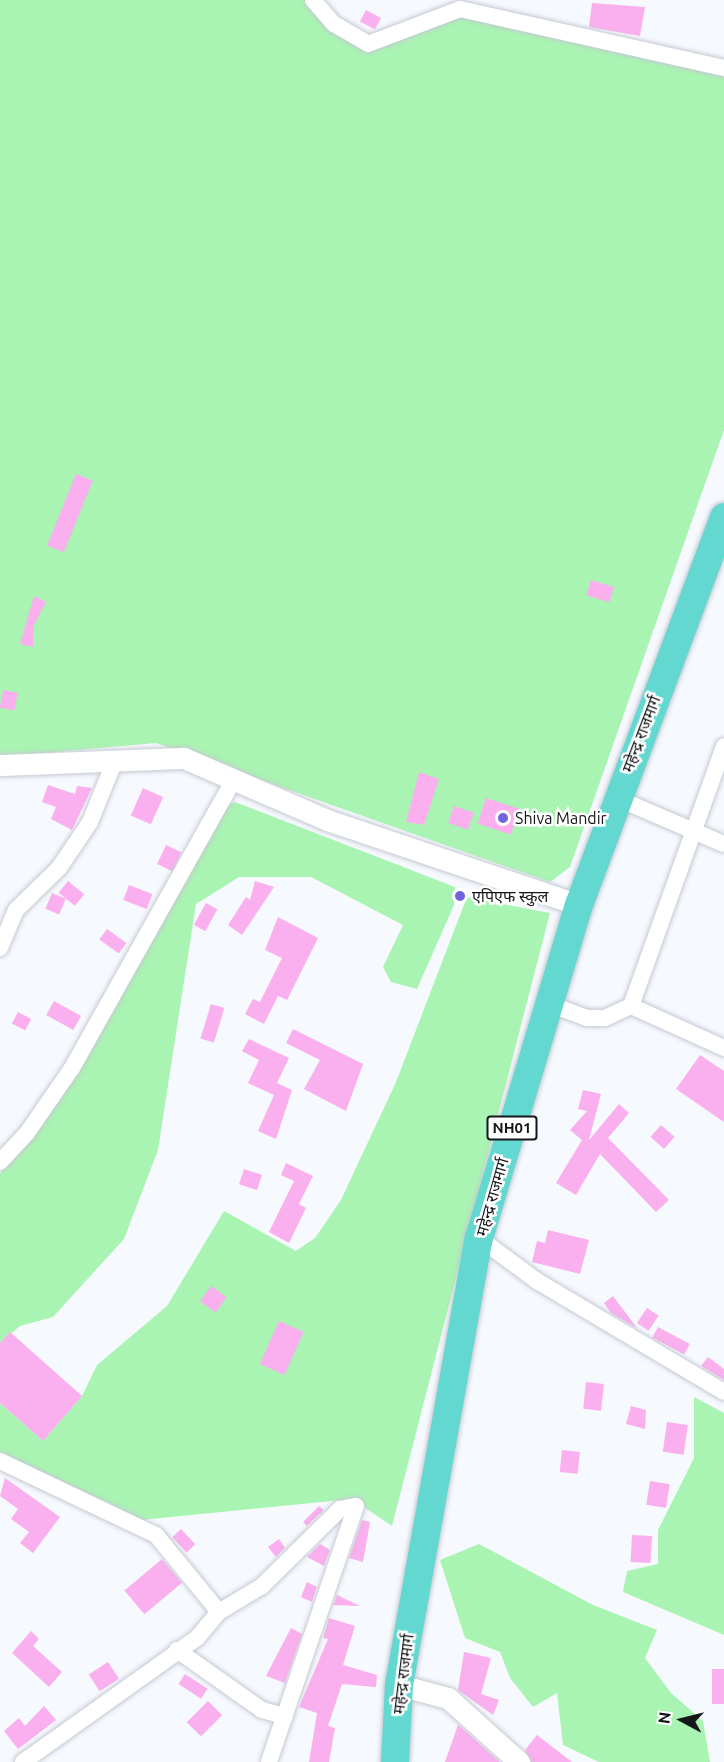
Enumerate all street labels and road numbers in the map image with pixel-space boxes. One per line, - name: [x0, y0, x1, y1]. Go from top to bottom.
- street label: महेन्द्र राजमार्ग: [618, 693, 664, 775]
- road number: NH01: [486, 1116, 538, 1140]
- street label: महेन्द्र राजमार्ग: [472, 1156, 512, 1238]
- street label: महेन्द्र राजमार्ग: [389, 1633, 417, 1715]

